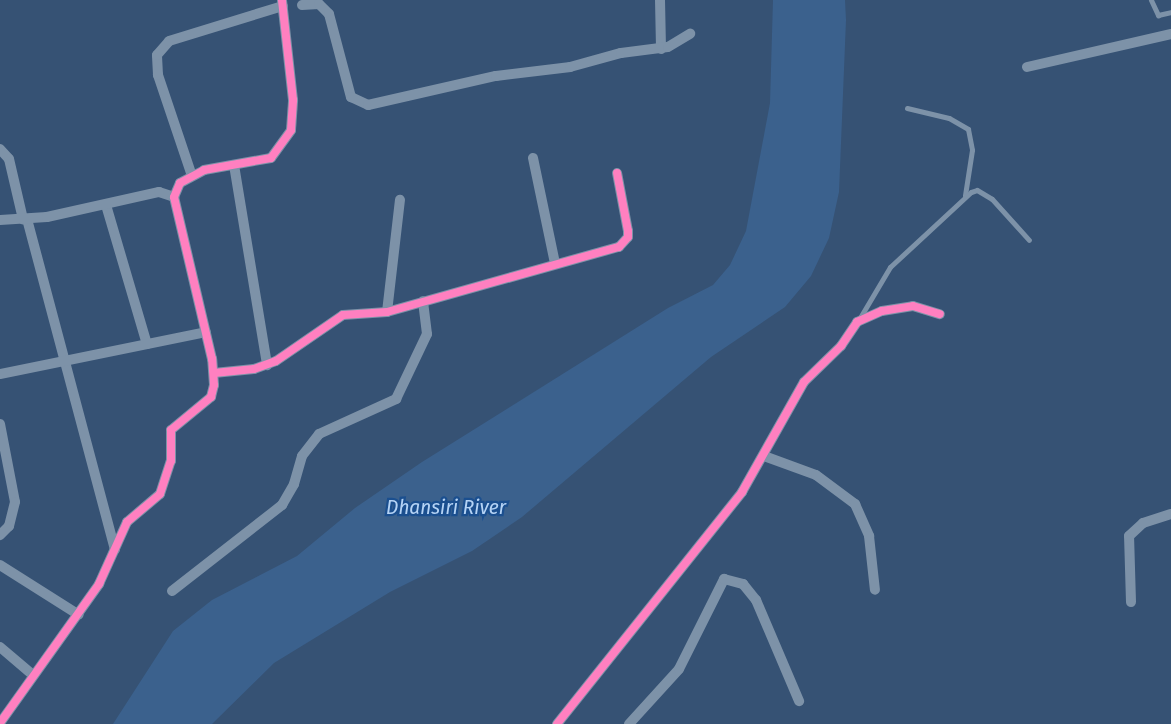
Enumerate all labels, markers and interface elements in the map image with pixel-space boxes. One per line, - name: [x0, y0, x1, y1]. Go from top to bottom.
- water label: Dhansiri River: [386, 494, 506, 520]

